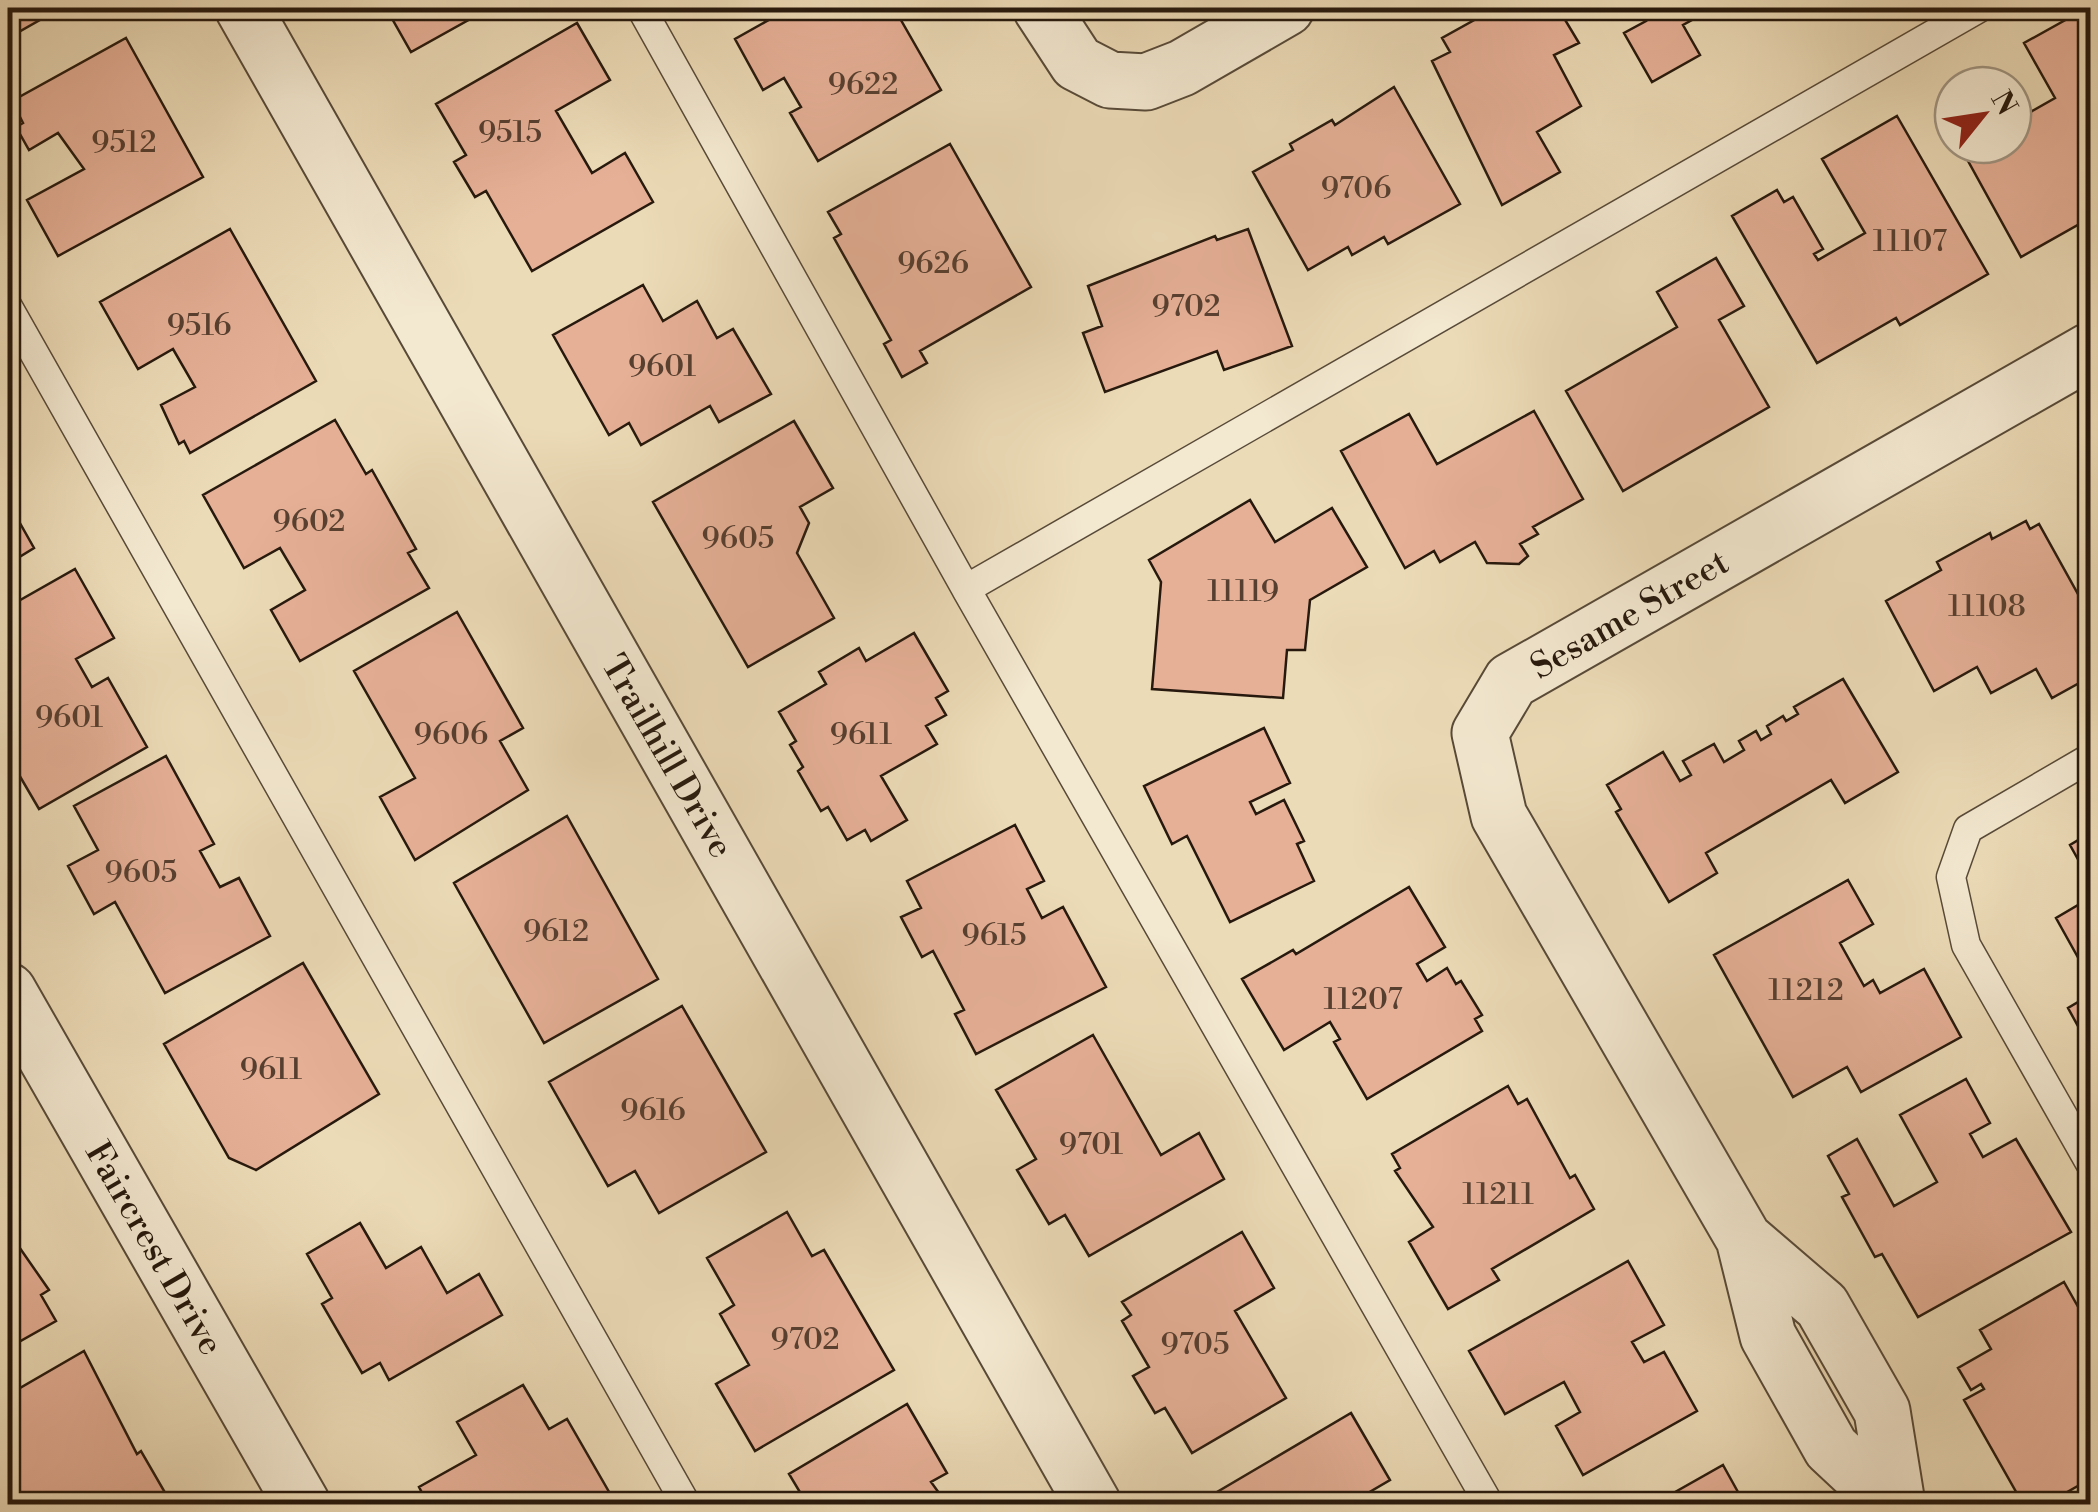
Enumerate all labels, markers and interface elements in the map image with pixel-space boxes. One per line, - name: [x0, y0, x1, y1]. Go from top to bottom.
- north arrow: [1933, 65, 2033, 165]
- house number: 9622: [828, 66, 898, 104]
- text: N: [1983, 85, 2024, 122]
- house number: 9515: [478, 114, 542, 152]
- house number: 9512: [91, 124, 157, 162]
- house number: 9706: [1321, 170, 1391, 208]
- house number: 11107: [1873, 223, 1947, 261]
- house number: 9626: [897, 245, 969, 283]
- house number: 9702: [1151, 288, 1221, 326]
- house number: 9516: [167, 307, 231, 345]
- house number: 9601: [628, 348, 696, 386]
- house number: 9602: [273, 503, 345, 541]
- house number: 9605: [702, 520, 774, 558]
- street label: Sesame Street: [1523, 541, 1736, 689]
- house number: 11119: [1207, 573, 1279, 611]
- house number: 11108: [1948, 588, 2026, 626]
- street label: Trailhill Drive: [591, 648, 742, 866]
- house number: 9601: [35, 699, 103, 737]
- house number: 9606: [414, 716, 488, 754]
- house number: 9611: [830, 716, 892, 754]
- house number: 9605: [105, 854, 177, 892]
- house number: 9612: [523, 913, 589, 951]
- house number: 9615: [962, 917, 1026, 955]
- house number: 11212: [1768, 972, 1844, 1010]
- house number: 11207: [1323, 981, 1403, 1019]
- house number: 9611: [240, 1051, 302, 1089]
- house number: 9616: [620, 1092, 686, 1130]
- house number: 9701: [1059, 1126, 1123, 1164]
- street label: Faircrest Drive: [75, 1134, 232, 1363]
- house number: 11211: [1462, 1176, 1534, 1214]
- house number: 9702: [770, 1321, 840, 1359]
- house number: 9705: [1161, 1326, 1230, 1364]

